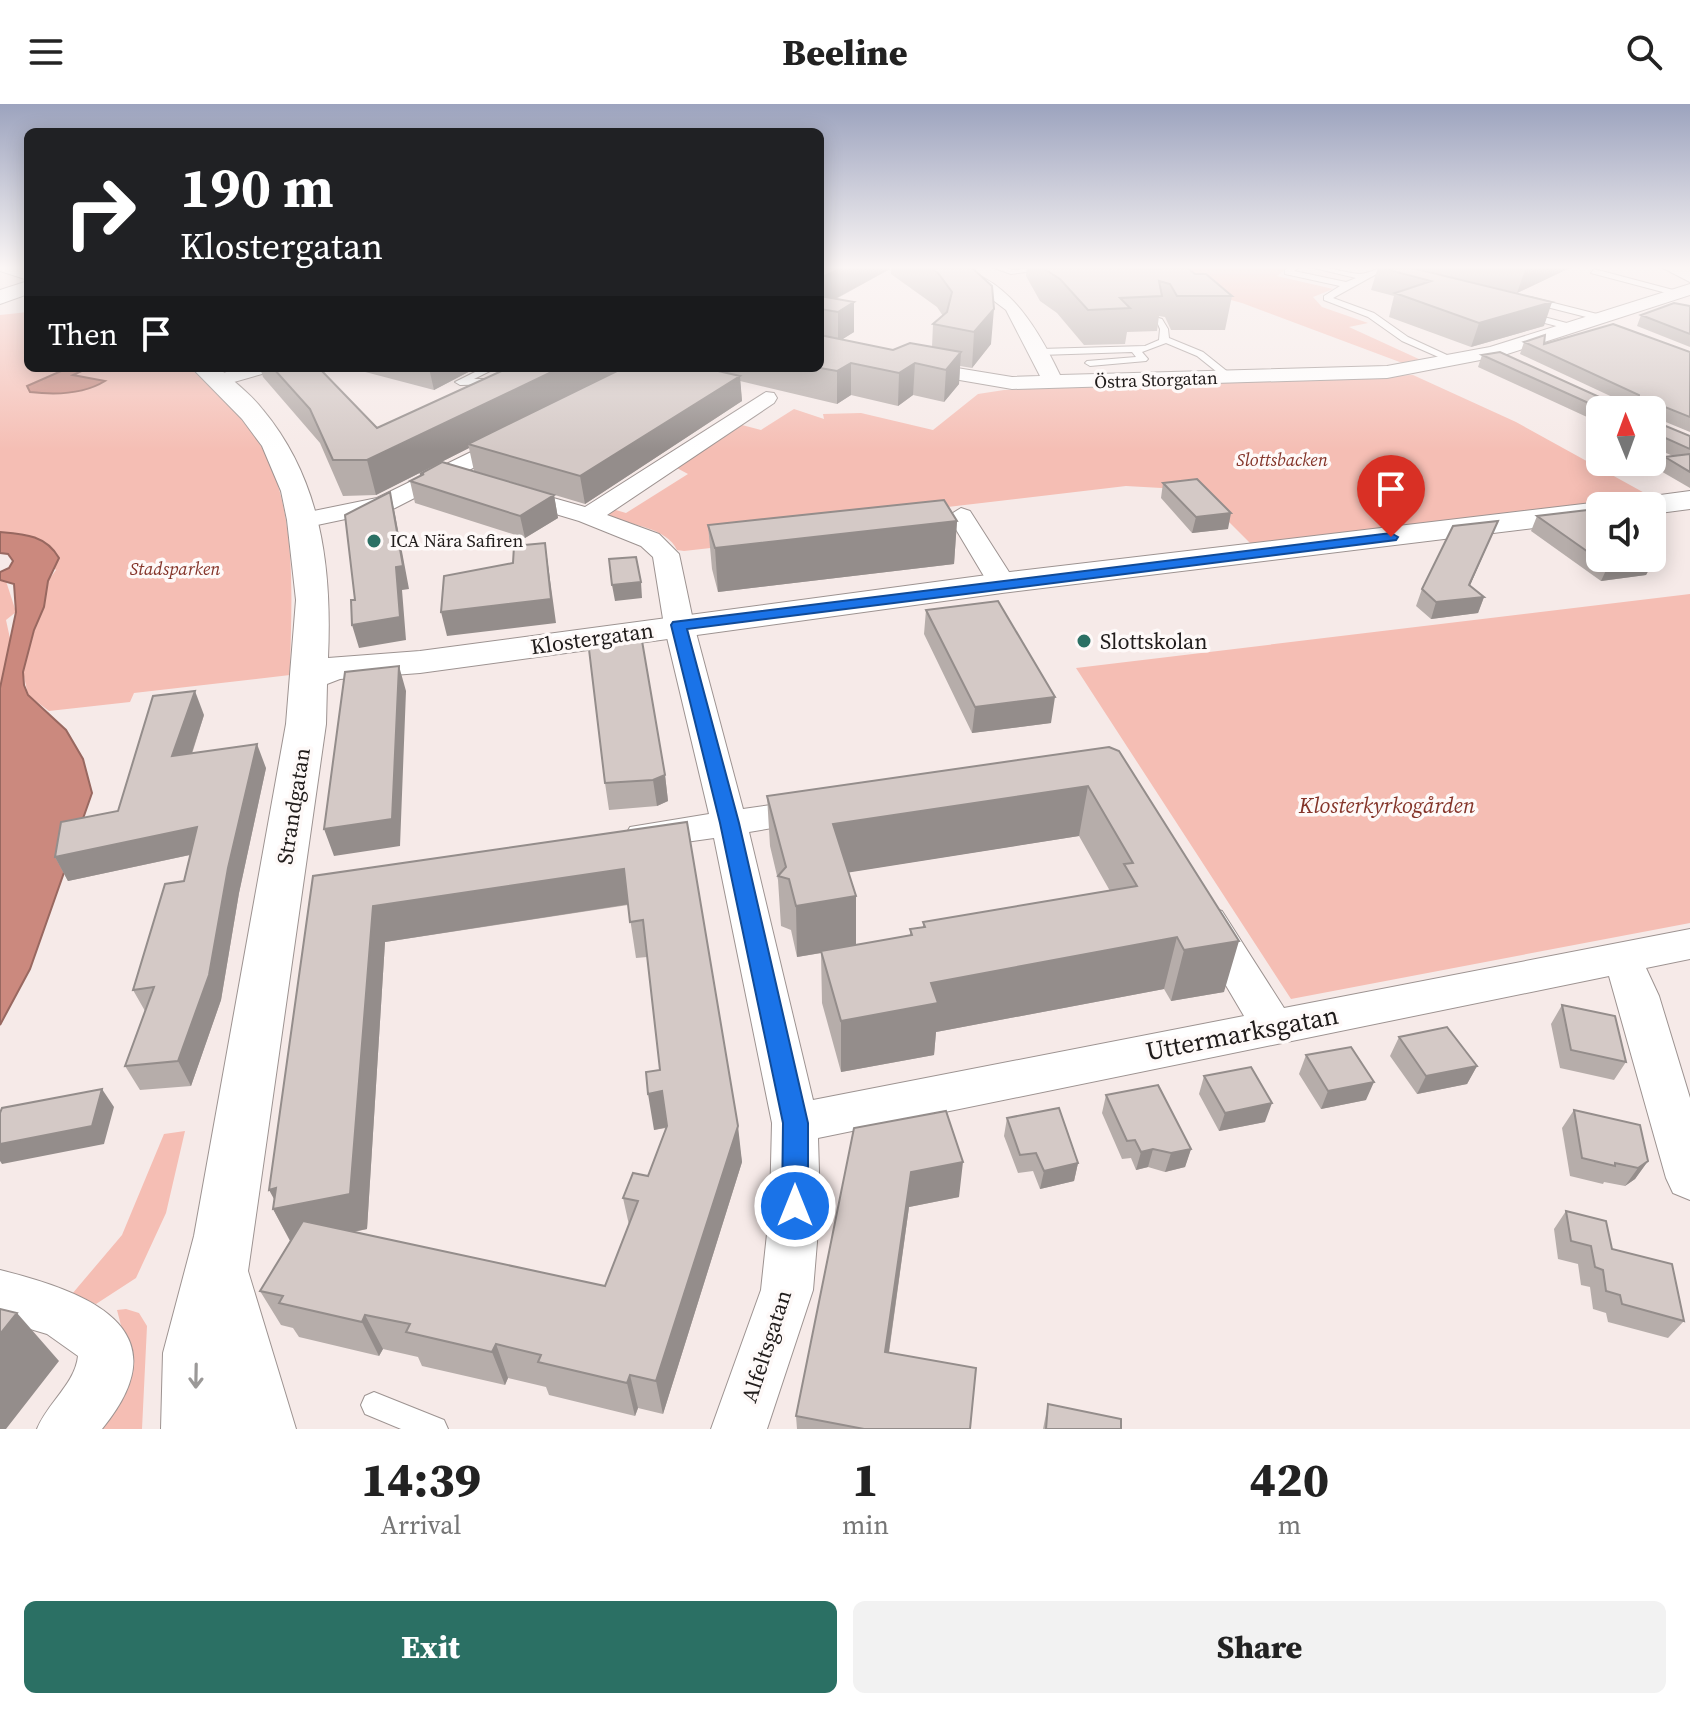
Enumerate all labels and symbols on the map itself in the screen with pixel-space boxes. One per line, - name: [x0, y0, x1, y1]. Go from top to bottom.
- street label: Östra Storgatan: [1094, 365, 1218, 394]
- north arrow: [1586, 396, 1666, 476]
- park label: Slottsbacken: [1236, 447, 1328, 472]
- pin: [1357, 455, 1425, 537]
- place label: ICA Nära Safiren: [390, 528, 524, 553]
- marker: ICA Nära Safiren: [365, 532, 383, 550]
- park label: Stadsparken: [130, 556, 220, 581]
- street label: Klostergatan: [528, 615, 656, 661]
- place label: Slottskolan: [1100, 626, 1208, 656]
- marker: Slottskolan: [1075, 632, 1093, 650]
- street label: Strandgatan: [269, 746, 317, 866]
- park label: Klosterkyrkogården: [1298, 790, 1476, 820]
- street label: Uttermarksgatan: [1142, 997, 1342, 1069]
- position arrow: [753, 1164, 837, 1248]
- street label: Alfeltsgatan: [734, 1286, 798, 1406]
- one-way arrow: [188, 1362, 204, 1389]

